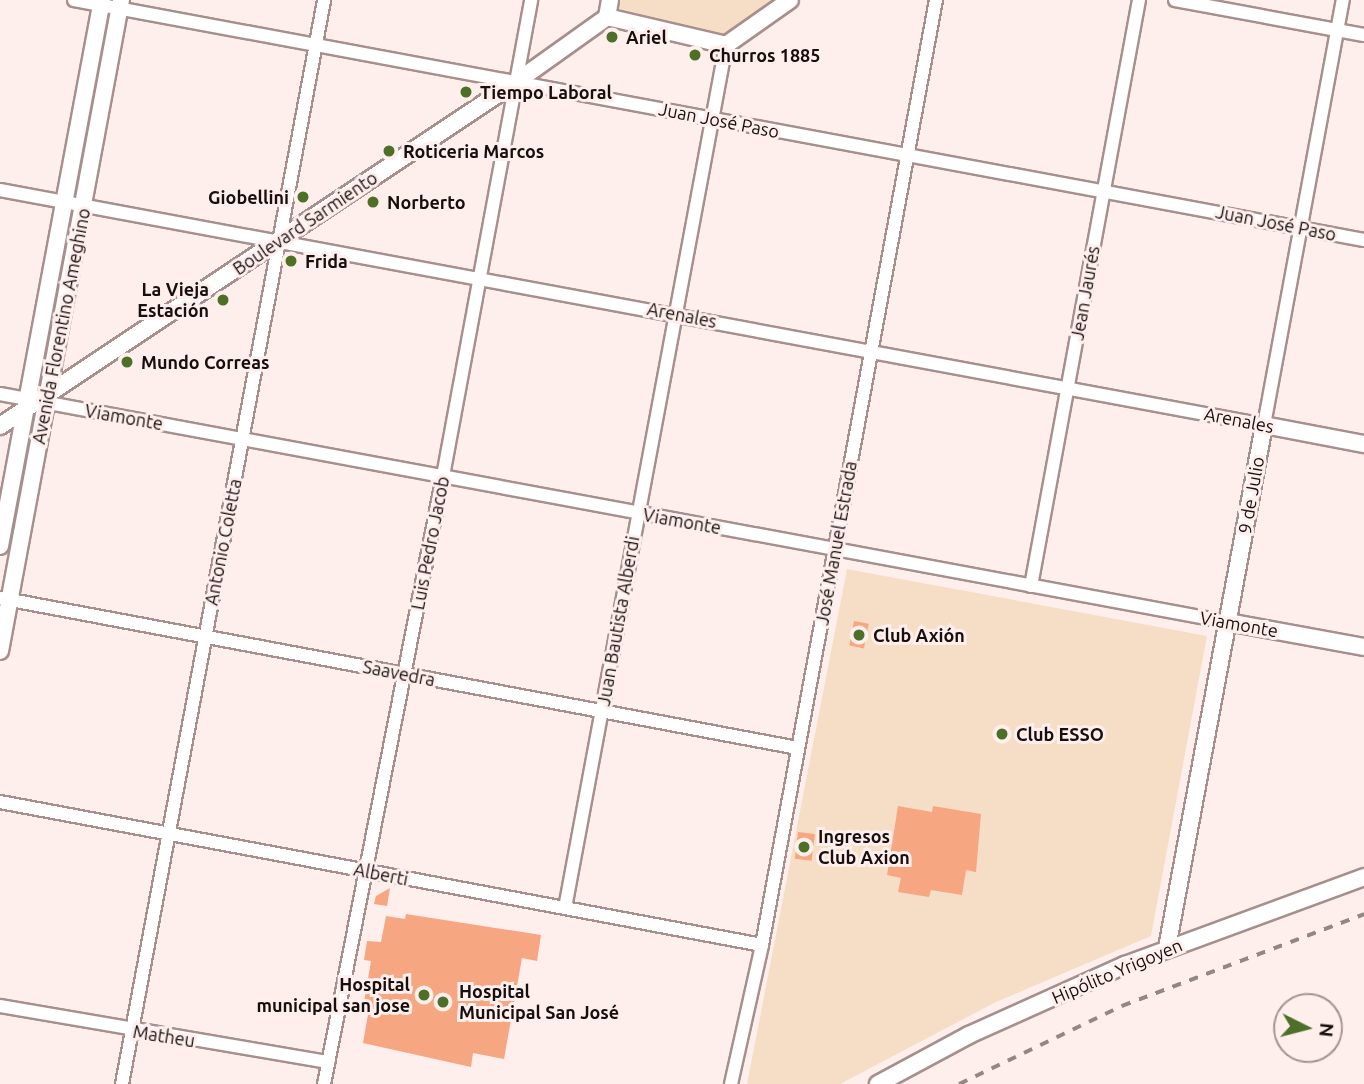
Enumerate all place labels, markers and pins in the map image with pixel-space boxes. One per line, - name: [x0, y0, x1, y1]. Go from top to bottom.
- place label: Ariel: [626, 26, 667, 48]
- marker: Ariel: [604, 29, 620, 45]
- place label: Churros 1885: [709, 44, 820, 66]
- marker: Churros 1885: [687, 47, 703, 63]
- place label: Tiempo Laboral: [480, 81, 612, 103]
- marker: Tiempo Laboral: [458, 84, 474, 100]
- place label: Roticeria Marcos: [403, 140, 544, 162]
- marker: Roticeria Marcos: [381, 143, 397, 159]
- place label: Giobellini: [208, 186, 289, 208]
- marker: Giobellini: [295, 189, 311, 205]
- place label: Norberto: [387, 191, 466, 213]
- marker: Norberto: [365, 194, 381, 210]
- place label: Frida: [305, 250, 348, 272]
- marker: Frida: [283, 253, 299, 269]
- place label: La Vieja Estación: [137, 279, 209, 322]
- marker: La Vieja Estación: [215, 292, 231, 308]
- place label: Mundo Correas: [141, 351, 269, 373]
- marker: Mundo Correas: [119, 354, 135, 370]
- place label: Club Axión: [873, 624, 965, 646]
- marker: Club Axión: [851, 627, 867, 643]
- place label: Club ESSO: [1016, 723, 1104, 745]
- marker: Club ESSO: [994, 726, 1010, 742]
- place label: Ingresos Club Axion: [818, 826, 910, 868]
- marker: Ingresos Club Axion: [796, 839, 812, 855]
- place label: Hospital municipal san jose: [257, 974, 410, 1016]
- place label: Hospital Municipal San José: [459, 981, 619, 1024]
- marker: Hospital municipal san jose: [416, 987, 432, 1003]
- marker: Hospital Municipal San José: [433, 992, 453, 1012]

